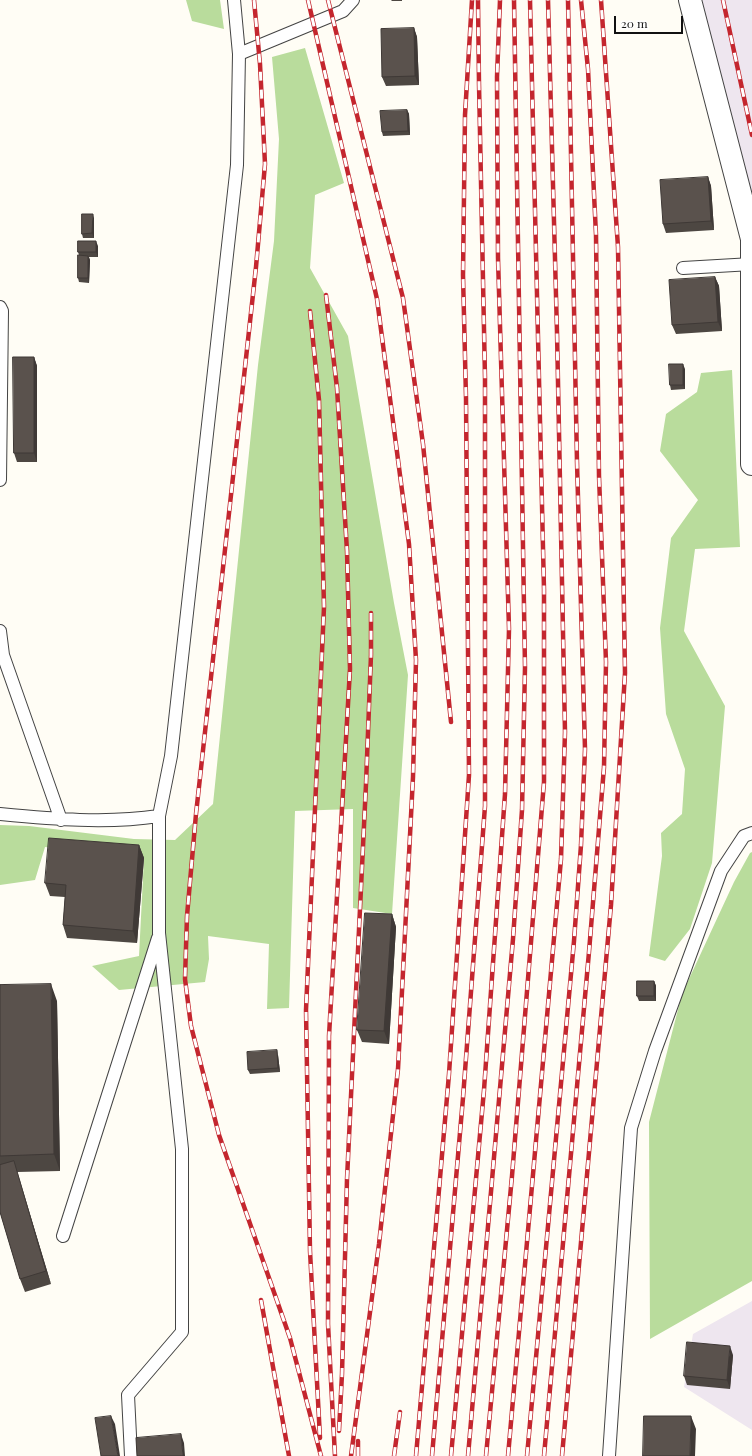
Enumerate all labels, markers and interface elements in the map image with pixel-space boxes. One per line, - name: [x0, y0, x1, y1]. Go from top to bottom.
- scale bar: [616, 8, 685, 34]
- text: 20 m: [621, 15, 648, 31]

